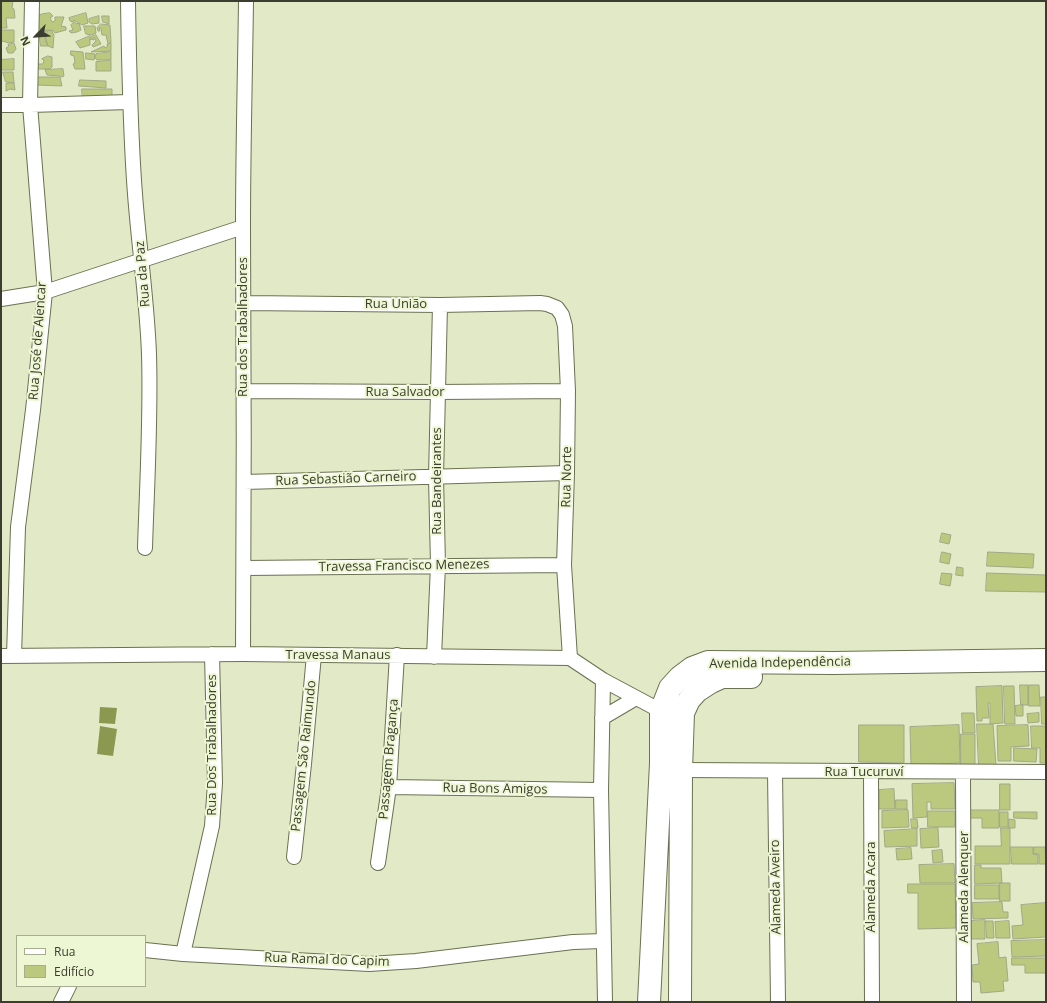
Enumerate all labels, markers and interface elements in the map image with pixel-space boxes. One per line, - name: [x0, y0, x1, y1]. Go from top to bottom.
- north arrow: [16, 16, 56, 56]
- text: N: [16, 34, 33, 49]
- street label: Rua da Paz: [132, 240, 154, 308]
- street label: Rua dos Trabalhadores: [235, 257, 251, 397]
- street label: Rua José de Alencar: [26, 281, 50, 401]
- street label: Rua União: [365, 296, 427, 312]
- street label: Rua Salvador: [365, 384, 445, 400]
- street label: Rua Bandeirantes: [429, 427, 445, 535]
- street label: Rua Norte: [559, 446, 575, 508]
- street label: Rua Sebastião Carneiro: [275, 469, 417, 489]
- street label: Travessa Francisco Menezes: [319, 557, 489, 575]
- street label: Travessa Manaus: [286, 647, 390, 663]
- street label: Avenida Independência: [709, 654, 851, 672]
- street label: Rua Dos Trabalhadores: [204, 674, 220, 816]
- street label: Passagem São Raimundo: [288, 679, 320, 833]
- street label: Passagem Bragança: [376, 698, 402, 820]
- street label: Rua Tucuruví: [825, 764, 903, 780]
- street label: Rua Bons Amigos: [442, 780, 548, 798]
- street label: Alameda Alenquer: [956, 831, 972, 943]
- street label: Alameda Aveiro: [767, 839, 785, 935]
- street label: Alameda Acara: [863, 842, 879, 932]
- legend: [16, 935, 146, 987]
- text: Rua: [54, 943, 75, 960]
- street label: Rua Ramal do Capim: [264, 950, 390, 970]
- text: Edifício: [54, 963, 94, 980]

